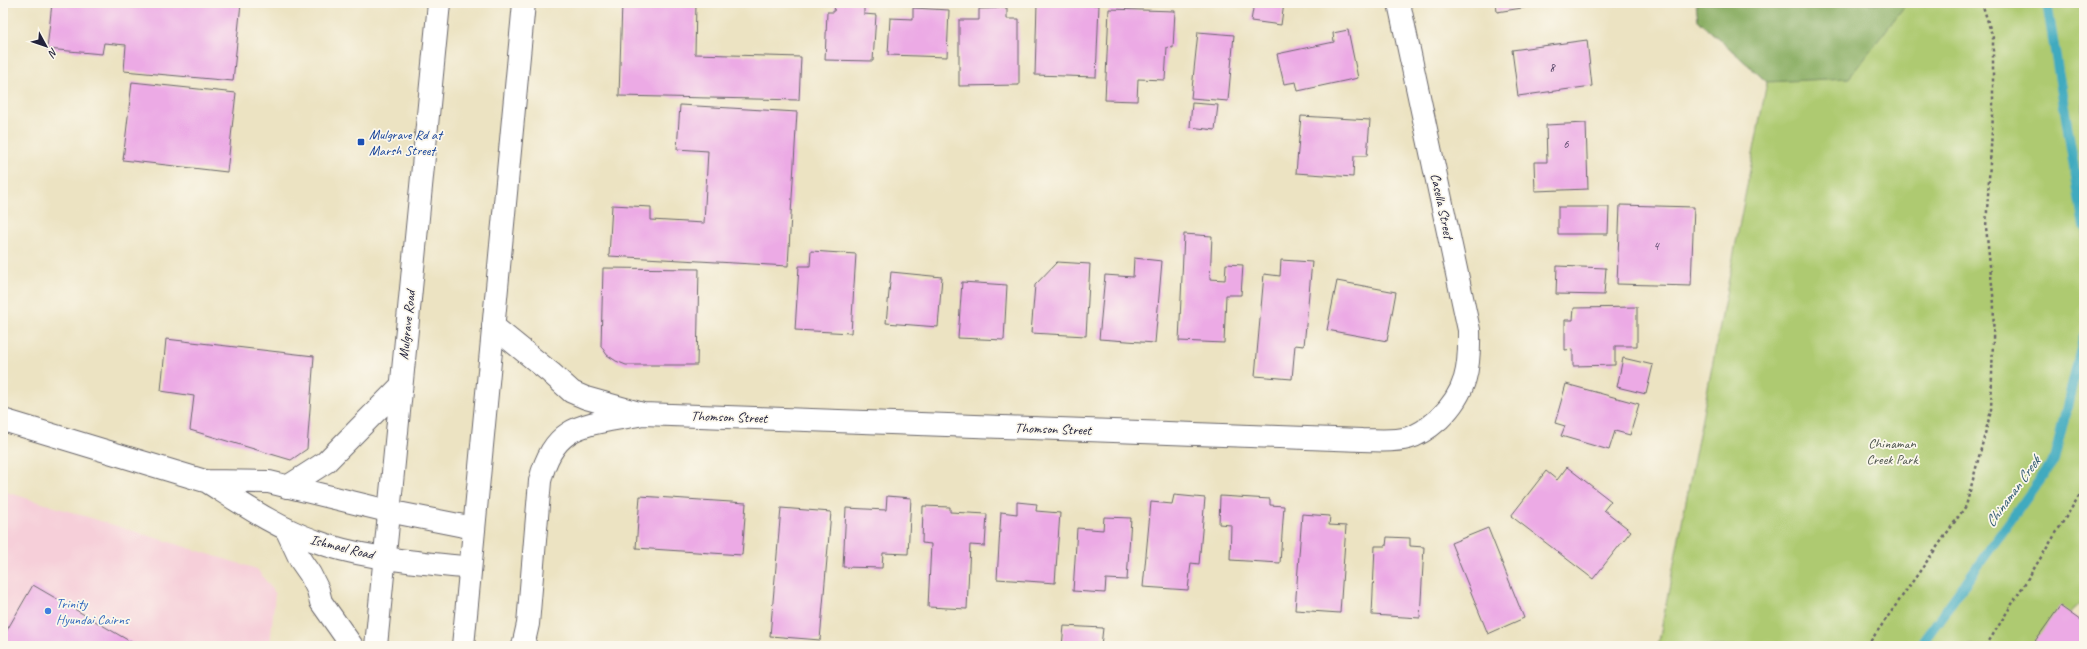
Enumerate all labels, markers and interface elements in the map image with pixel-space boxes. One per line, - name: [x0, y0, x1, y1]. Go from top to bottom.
- north arrow: [26, 26, 66, 66]
- text: N: [45, 45, 61, 61]
- house number: 8: [1549, 60, 1556, 76]
- place label: Mulgrave Rd at Marsh Street: [369, 126, 444, 159]
- house number: 6: [1563, 136, 1569, 152]
- marker: Mulgrave Rd at Marsh Street: [356, 137, 366, 147]
- street label: Casella Street: [1427, 172, 1458, 243]
- house number: 4: [1653, 238, 1660, 254]
- street label: Mulgrave Road: [395, 287, 419, 360]
- street label: Thomson Street: [691, 407, 769, 427]
- street label: Thomson Street: [1015, 419, 1093, 439]
- park label: Chinaman Creek Park: [1866, 435, 1919, 468]
- water label: Chinaman Creek: [1981, 450, 2047, 531]
- street label: Ishmael Road: [309, 531, 378, 564]
- place label: Trinity Hyundai Cairns: [56, 595, 130, 628]
- marker: Trinity Hyundai Cairns: [43, 606, 53, 616]

